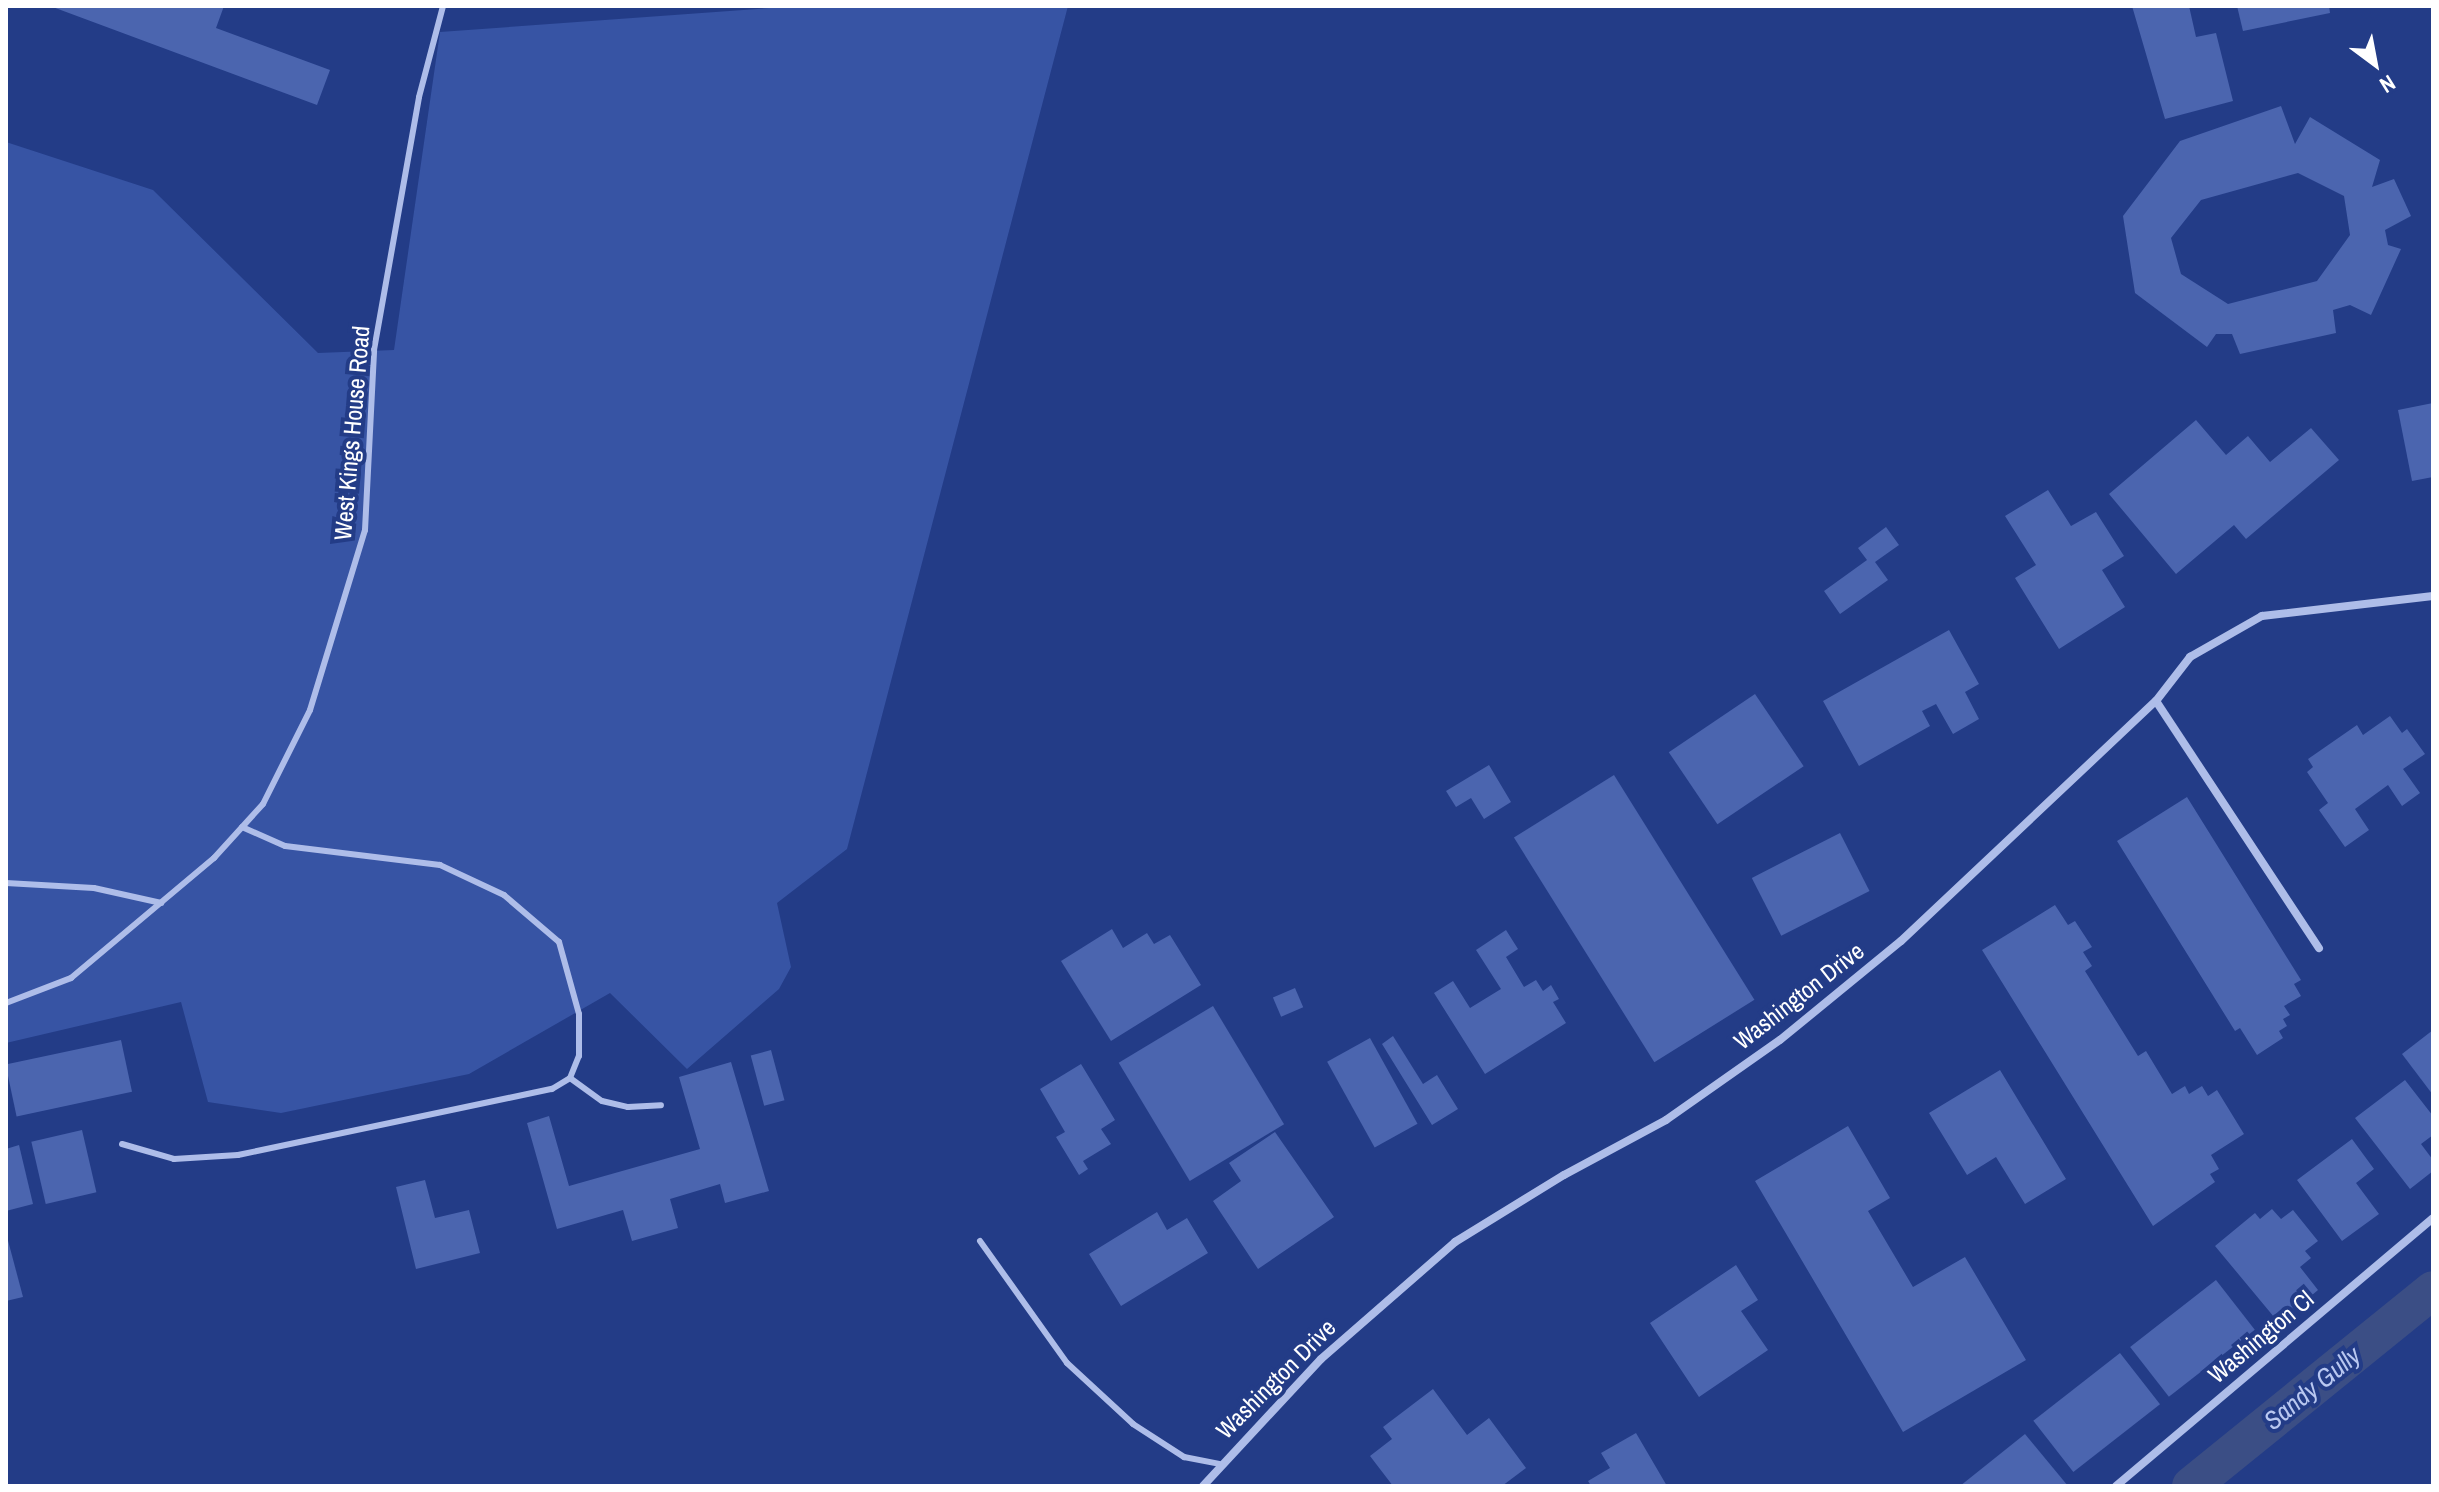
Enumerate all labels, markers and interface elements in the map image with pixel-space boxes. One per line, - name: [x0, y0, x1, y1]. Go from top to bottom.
- north arrow: [2335, 24, 2415, 104]
- text: N: [2374, 68, 2401, 101]
- street label: West Kings House Road: [328, 325, 376, 541]
- street label: Washington Drive: [1728, 936, 1870, 1056]
- street label: Washington Cl: [2203, 1285, 2319, 1389]
- street label: Washington Drive: [1210, 1313, 1342, 1445]
- water label: Sandy Gully: [2258, 1340, 2366, 1436]

